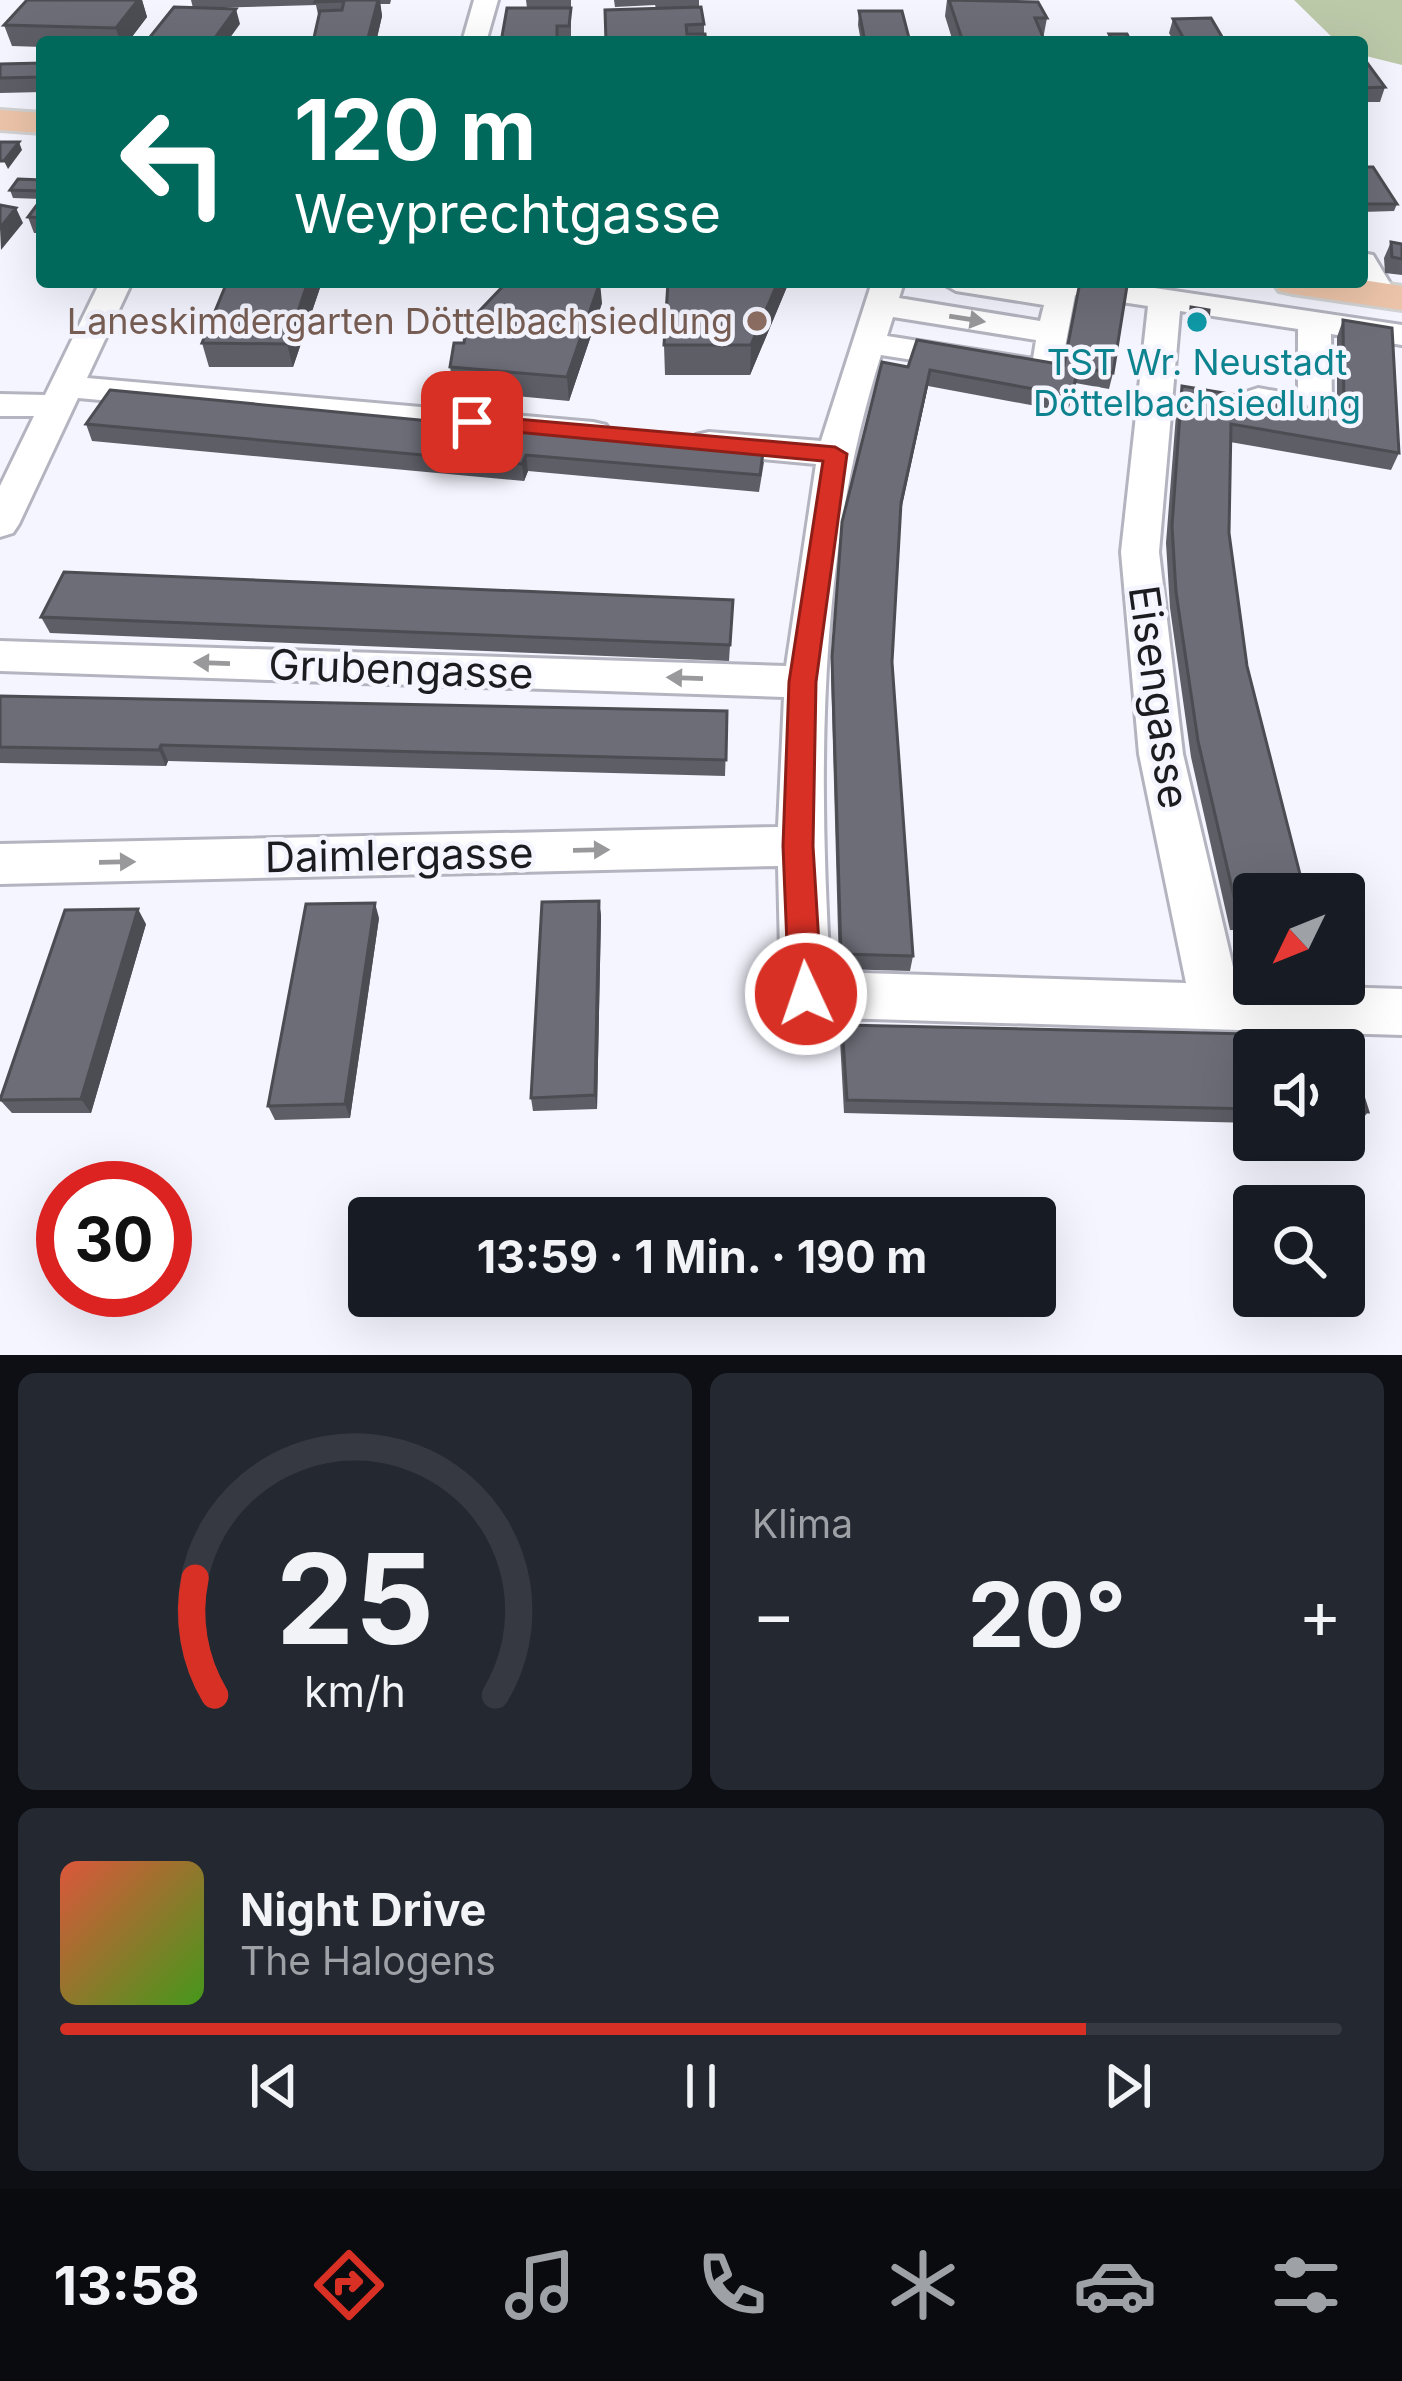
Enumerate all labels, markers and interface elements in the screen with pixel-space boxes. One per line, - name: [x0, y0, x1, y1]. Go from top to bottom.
- text: 120 m: [294, 79, 536, 180]
- icon: left: [96, 84, 252, 240]
- text: Weyprechtgasse: [294, 181, 721, 246]
- place label: Laneskimdergarten Döttelbachsiedlung: [67, 299, 733, 343]
- marker: Laneskimdergarten Döttelbachsiedlung: [744, 308, 770, 334]
- marker: TST Wr. Neustadt Döttelbachsiedlung: [1184, 309, 1210, 335]
- one-way arrow: [949, 310, 987, 329]
- place label: TST Wr. Neustadt Döttelbachsiedlung: [1033, 340, 1361, 425]
- pin: [421, 371, 523, 473]
- icon: arrive: [439, 389, 505, 455]
- street label: Eisengasse: [1119, 582, 1200, 812]
- street label: Grubengasse: [268, 638, 534, 699]
- one-way arrow: [192, 653, 230, 672]
- one-way arrow: [665, 669, 703, 688]
- street label: Daimlergasse: [264, 827, 534, 882]
- one-way arrow: [573, 841, 611, 860]
- one-way arrow: [99, 852, 137, 871]
- north arrow: [1233, 873, 1365, 1005]
- map controls: [1233, 873, 1365, 1317]
- position arrow: [743, 931, 869, 1057]
- button: sound: [1233, 1029, 1365, 1161]
- speed limit sign: 30: [36, 1161, 192, 1317]
- button: search: [1233, 1185, 1365, 1317]
- text: 13:59 · 1 Min. · 190 m: [477, 1229, 927, 1284]
- text: Klima: [752, 1500, 853, 1547]
- text: 25: [276, 1523, 434, 1674]
- text: 20°: [968, 1560, 1126, 1669]
- text: −: [752, 1574, 796, 1654]
- text: +: [1298, 1574, 1342, 1654]
- text: km/h: [304, 1664, 406, 1716]
- text: Night Drive: [240, 1882, 486, 1937]
- text: The Halogens: [240, 1937, 496, 1984]
- icon: previous: [241, 2053, 307, 2119]
- icon: pause: [668, 2053, 734, 2119]
- icon: next: [1095, 2053, 1161, 2119]
- icon: directions: [307, 2243, 391, 2327]
- icon: music: [498, 2243, 582, 2327]
- icon: phone: [690, 2243, 774, 2327]
- icon: climate: [881, 2243, 965, 2327]
- icon: car: [1073, 2243, 1157, 2327]
- icon: filters: [1264, 2243, 1348, 2327]
- text: 13:58: [54, 2253, 200, 2318]

